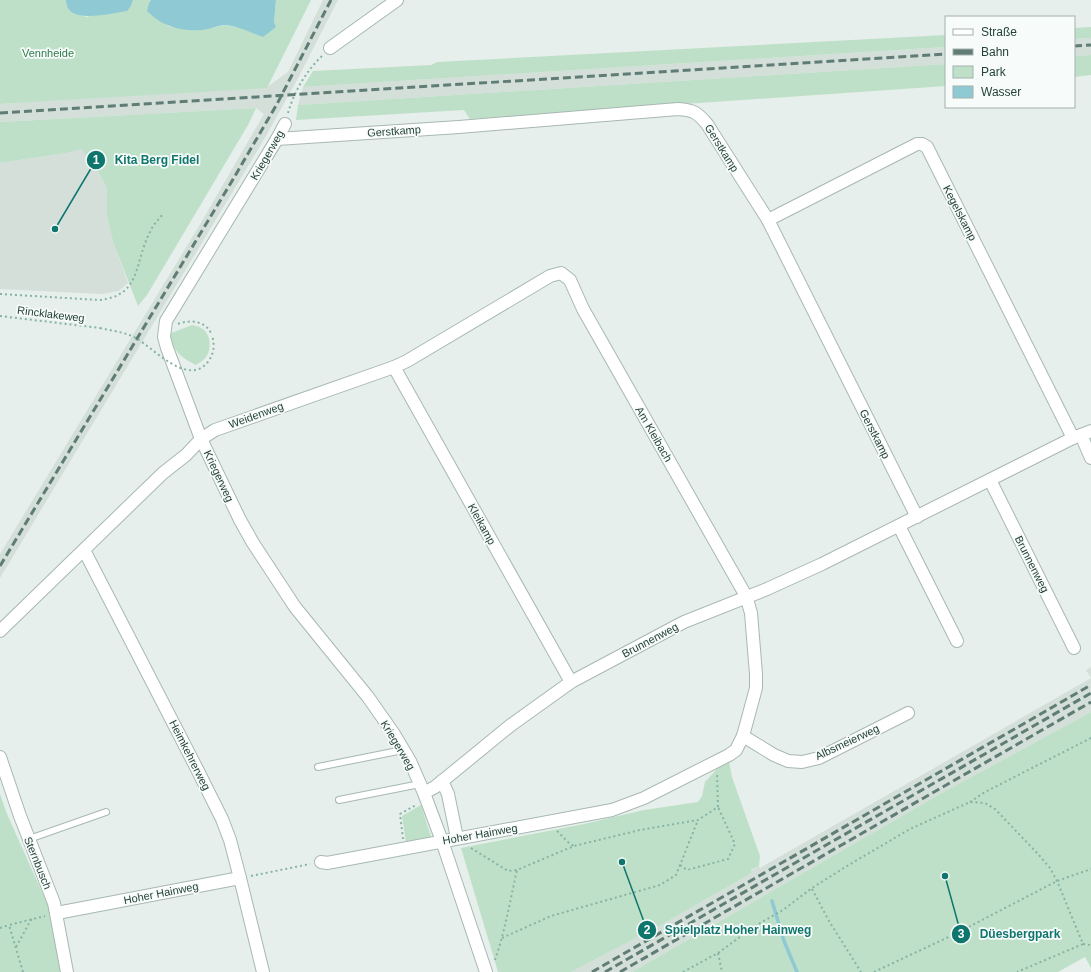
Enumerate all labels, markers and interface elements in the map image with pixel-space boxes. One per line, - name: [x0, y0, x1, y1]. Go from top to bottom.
- legend: [945, 16, 1075, 108]
- text: Straße: [981, 25, 1017, 39]
- text: Bahn: [981, 45, 1009, 59]
- park label: Vennheide: [22, 47, 74, 59]
- text: Park: [981, 65, 1007, 79]
- text: Wasser: [981, 85, 1021, 99]
- street label: Gerstkamp: [703, 122, 741, 174]
- street label: Gerstkamp: [367, 123, 421, 139]
- street label: Kriegerweg: [248, 128, 286, 182]
- callout: Kita Berg Fidel: [86, 148, 207, 172]
- text: 1: [93, 153, 100, 167]
- text: Kita Berg Fidel: [115, 153, 199, 167]
- street label: Kegelskamp: [941, 183, 979, 243]
- street label: Rincklakeweg: [17, 304, 85, 324]
- street label: Weidenweg: [227, 400, 285, 430]
- street label: Am Kleibach: [633, 404, 675, 464]
- street label: Gerstkamp: [857, 407, 893, 461]
- street label: Kriegerweg: [202, 448, 236, 504]
- street label: Kleikamp: [466, 501, 498, 547]
- street label: Brunnenweg: [1013, 534, 1051, 594]
- street label: Brunnenweg: [620, 620, 680, 660]
- street label: Heimkehrerweg: [167, 718, 213, 792]
- street label: Kriegerweg: [379, 718, 417, 772]
- street label: Albsmeierweg: [813, 722, 881, 762]
- street label: Hoher Hainweg: [442, 822, 518, 846]
- street label: Sternbusch: [22, 835, 54, 891]
- street label: Hoher Hainweg: [123, 880, 199, 906]
- callout: Spielplatz Hoher Hainweg: [637, 918, 820, 942]
- callout: Düesbergpark: [951, 922, 1068, 946]
- text: 2: [644, 923, 651, 937]
- text: Spielplatz Hoher Hainweg: [665, 923, 811, 937]
- text: 3: [958, 927, 965, 941]
- text: Düesbergpark: [980, 927, 1061, 941]

